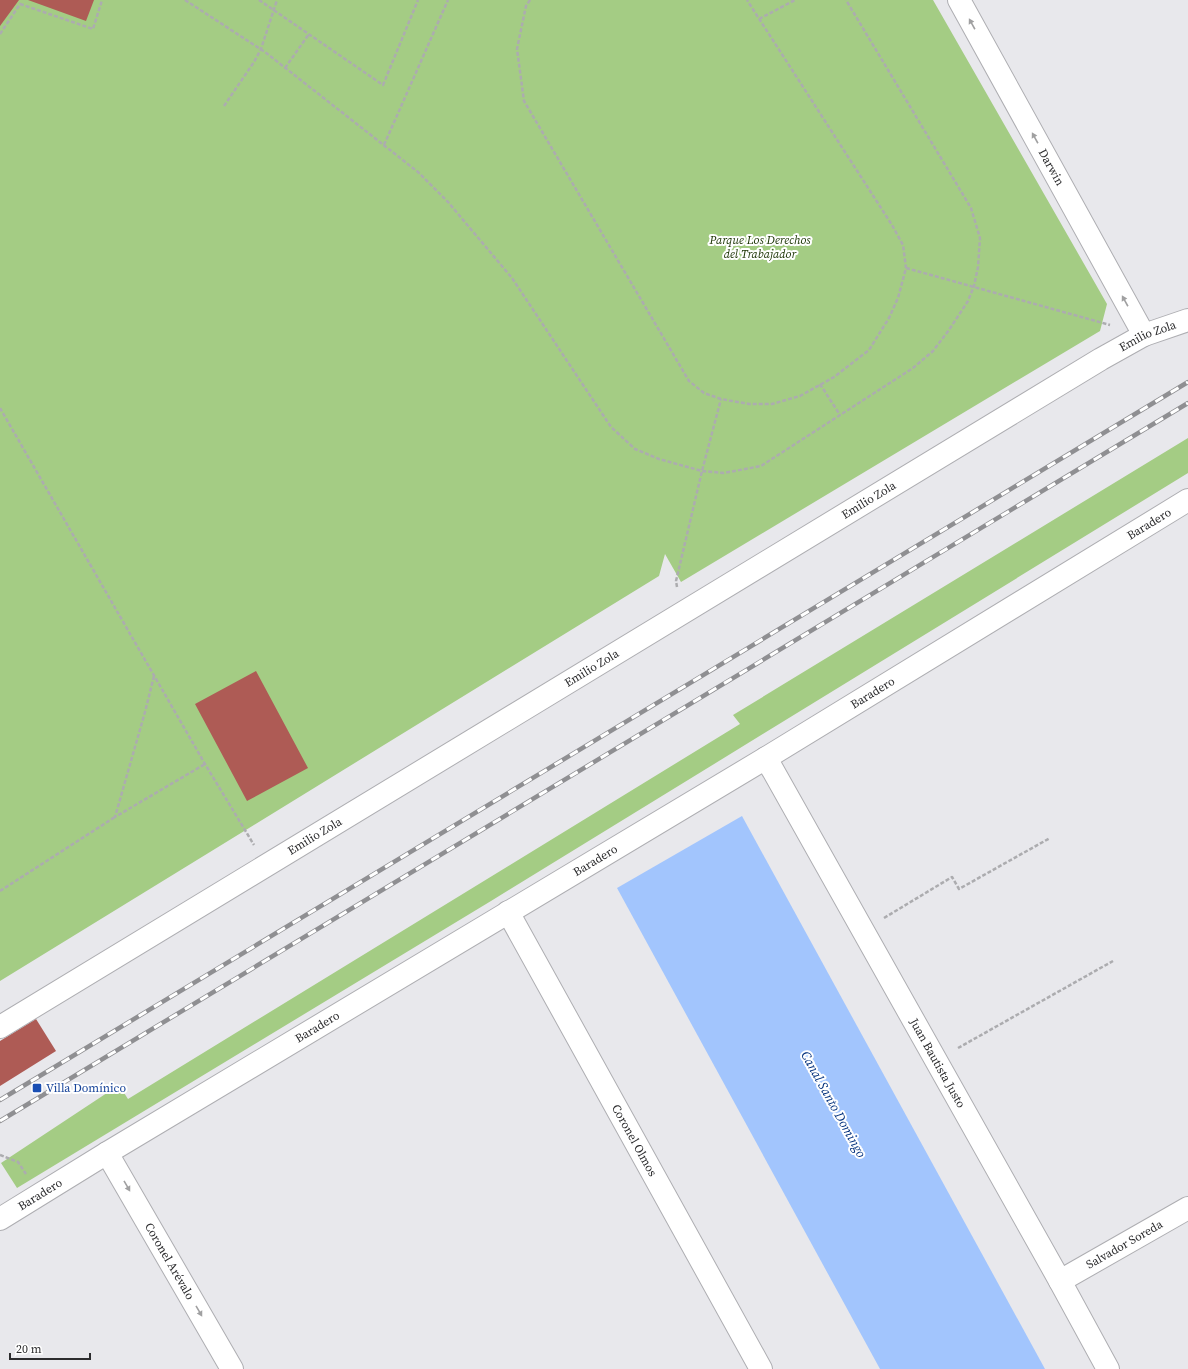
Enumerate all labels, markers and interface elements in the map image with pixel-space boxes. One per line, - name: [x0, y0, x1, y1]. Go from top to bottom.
- one-way arrow: [969, 18, 976, 30]
- one-way arrow: [1032, 132, 1038, 143]
- street label: Darwin: [1035, 146, 1068, 188]
- park label: Parque Los Derechos del Trabajador: [708, 232, 811, 262]
- one-way arrow: [1121, 295, 1128, 306]
- street label: Emilio Zola: [1116, 316, 1179, 355]
- street label: Emilio Zola: [838, 477, 900, 523]
- street label: Baradero: [1124, 504, 1175, 543]
- street label: Emilio Zola: [561, 645, 623, 691]
- street label: Baradero: [847, 673, 898, 712]
- street label: Emilio Zola: [284, 813, 346, 859]
- street label: Baradero: [570, 841, 621, 880]
- street label: Baradero: [292, 1007, 343, 1046]
- street label: Juan Bautista Justo: [905, 1015, 969, 1111]
- water label: Canal Santo Domingo: [797, 1048, 870, 1161]
- place label: Villa Domínico: [46, 1080, 126, 1096]
- marker: Villa Domínico: [31, 1082, 43, 1094]
- street label: Coronel Olmos: [608, 1101, 661, 1179]
- street label: Baradero: [15, 1174, 65, 1214]
- one-way arrow: [123, 1180, 130, 1192]
- street label: Salvador Soreda: [1083, 1216, 1166, 1273]
- street label: Coronel Arévalo: [141, 1220, 198, 1303]
- one-way arrow: [195, 1305, 202, 1317]
- scale bar: [10, 1335, 90, 1361]
- text: 20 m: [16, 1341, 42, 1357]

